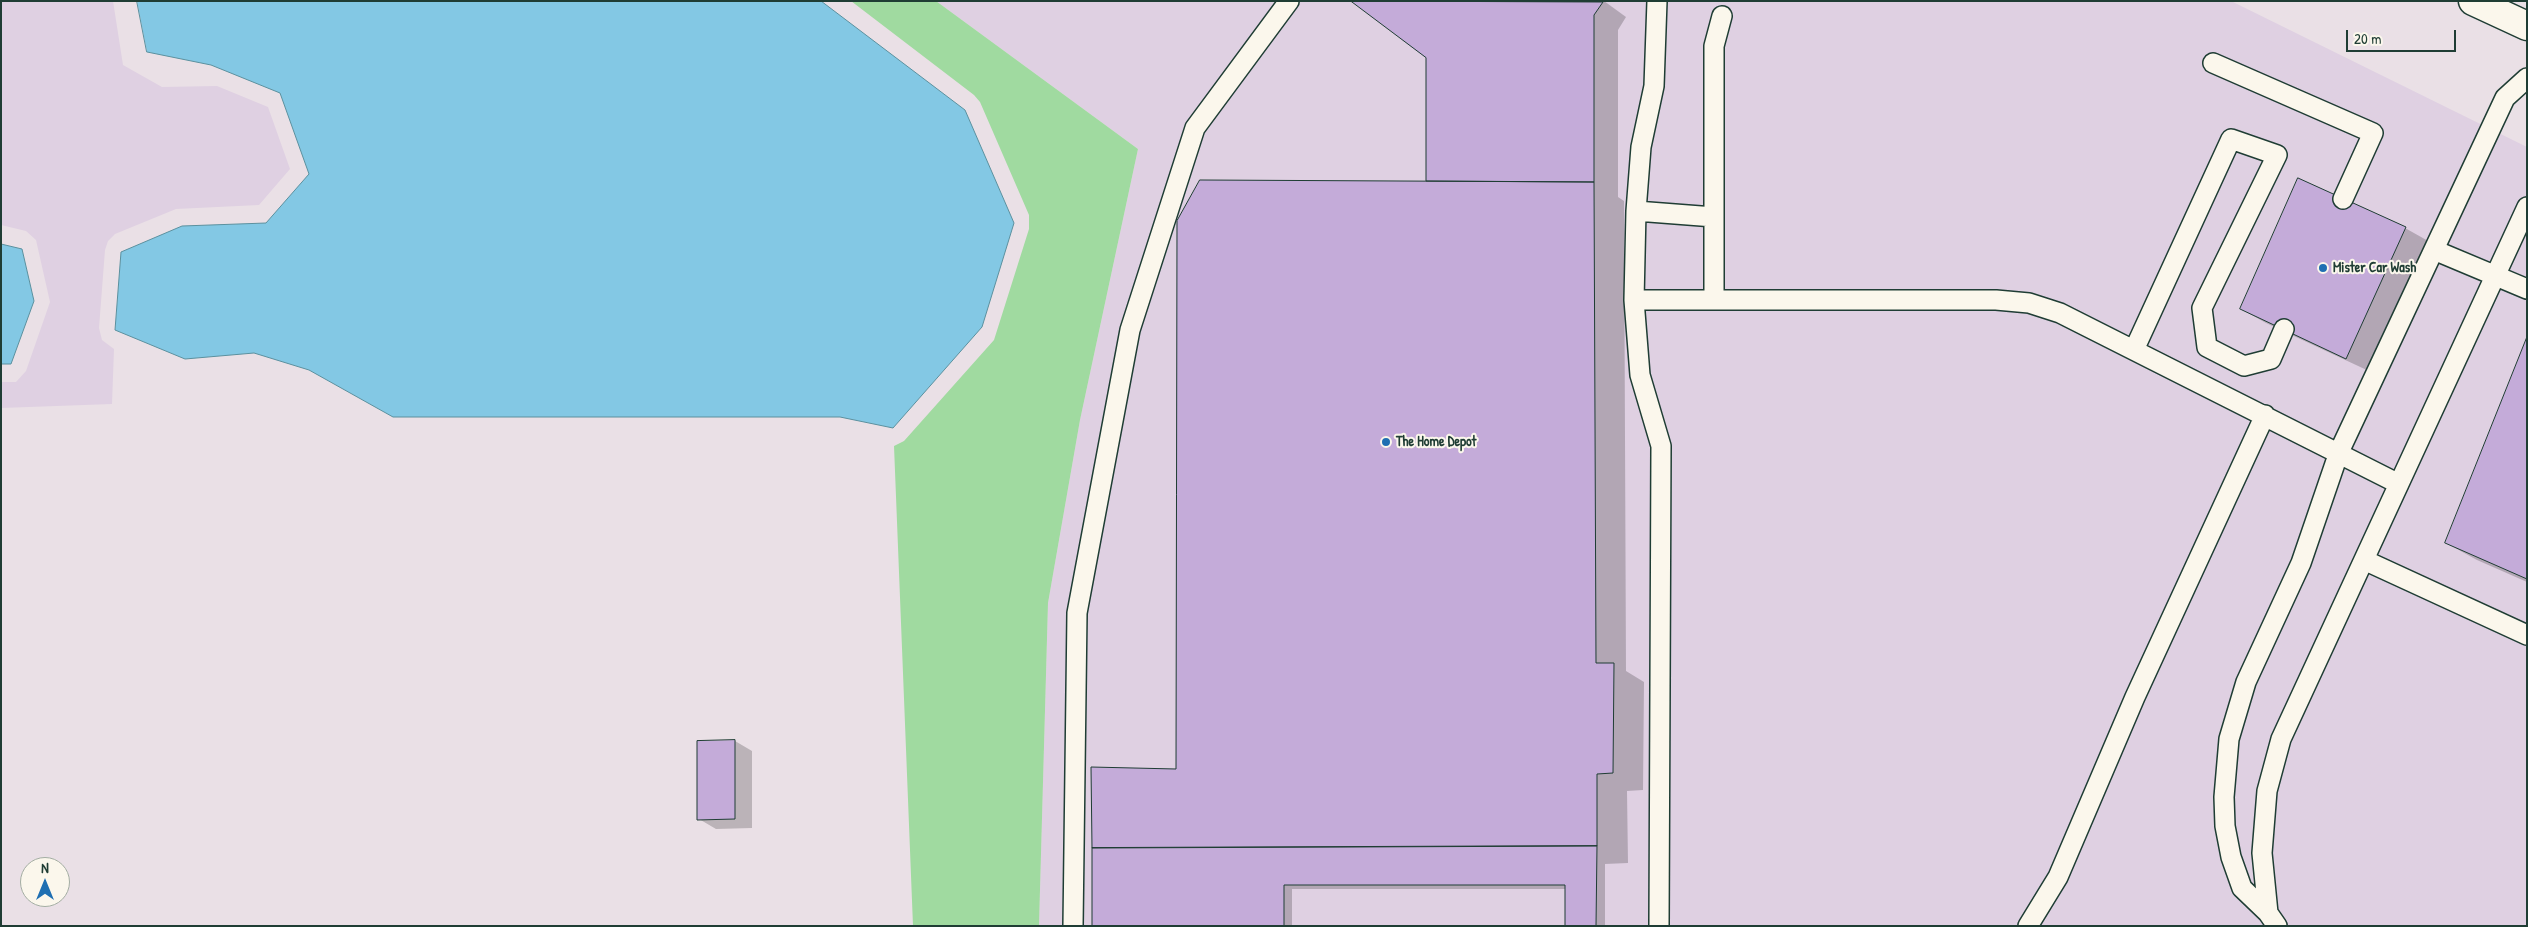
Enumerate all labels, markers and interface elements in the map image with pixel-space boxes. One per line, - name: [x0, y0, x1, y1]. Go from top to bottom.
- scale bar: [2348, 20, 2458, 52]
- text: 20 m: [2354, 28, 2381, 49]
- place label: Mister Car Wash: [2333, 260, 2416, 276]
- marker: Mister Car Wash: [2317, 262, 2329, 274]
- place label: The Home Depot: [1396, 434, 1476, 450]
- marker: The Home Depot: [1380, 436, 1392, 448]
- north arrow: [20, 857, 70, 907]
- text: N: [41, 858, 49, 877]

